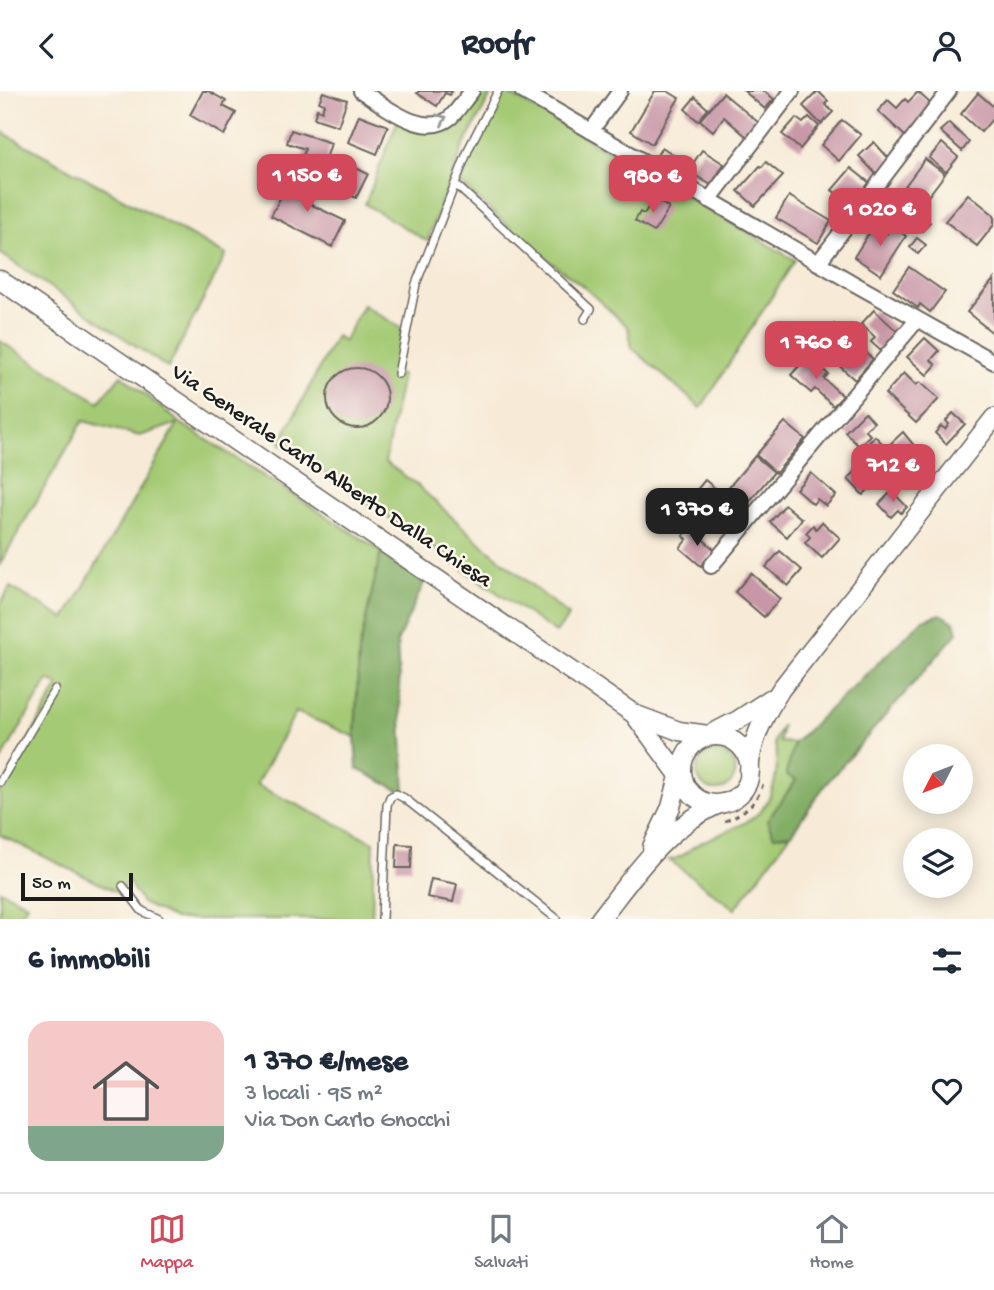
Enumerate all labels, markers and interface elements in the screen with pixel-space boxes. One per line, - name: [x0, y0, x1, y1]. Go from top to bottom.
- icon: back: [28, 27, 66, 65]
- text: Roofr: [461, 27, 533, 65]
- icon: person: [928, 27, 966, 65]
- one-way arrow: [435, 113, 447, 127]
- pin: 1 150 €: [242, 155, 372, 214]
- pin: 980 €: [604, 155, 702, 215]
- text: 1 150 €: [273, 163, 341, 190]
- text: 980 €: [625, 164, 681, 191]
- pin: 1 020 €: [815, 188, 945, 248]
- text: 1 020 €: [844, 197, 916, 224]
- pin: 1 760 €: [751, 321, 881, 381]
- text: 1 760 €: [781, 330, 851, 357]
- street label: Via Generale Carlo Alberto Dalla Chiesa: [165, 359, 497, 595]
- pin: 712 €: [844, 445, 942, 504]
- text: 712 €: [867, 453, 919, 480]
- pin: 1 370 €: [632, 489, 762, 548]
- text: 1 370 €: [662, 497, 732, 524]
- north arrow: [903, 744, 973, 814]
- map controls: [903, 744, 973, 898]
- button: layers: [903, 828, 973, 898]
- scale bar: [21, 870, 133, 902]
- text: 50 m: [32, 873, 71, 896]
- icon: filters: [928, 942, 966, 980]
- text: 6 immobili: [28, 944, 150, 979]
- text: 1 370 €/mese: [245, 1046, 408, 1081]
- icon: home: [84, 1049, 168, 1133]
- icon: heart: [928, 1072, 966, 1110]
- text: 3 locali · 95 m²: [245, 1081, 383, 1108]
- text: Via Don Carlo Gnocchi: [245, 1108, 450, 1135]
- tab: Mappa: [140, 1210, 193, 1275]
- tab: Salvati: [474, 1210, 529, 1275]
- tab: Home: [810, 1210, 854, 1275]

